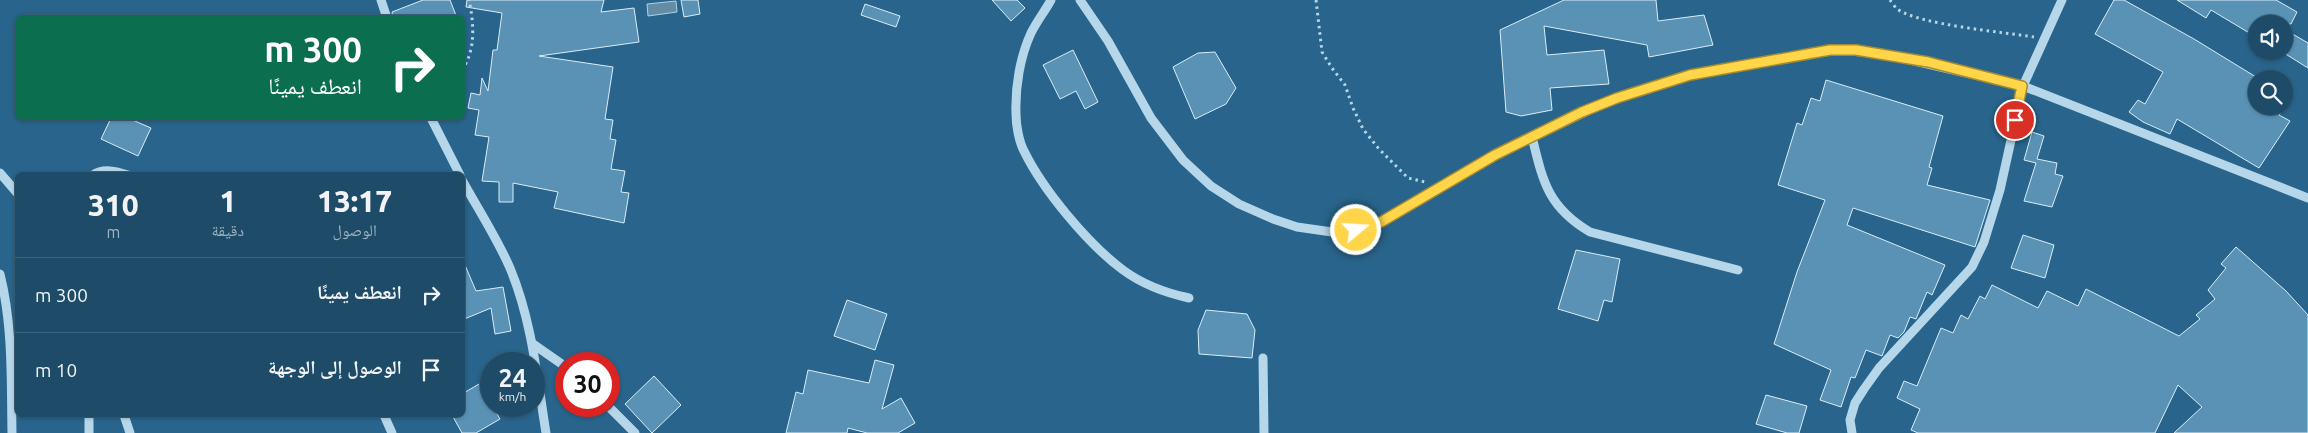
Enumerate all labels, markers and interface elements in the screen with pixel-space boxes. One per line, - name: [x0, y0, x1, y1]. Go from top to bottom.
- map controls: [2248, 15, 2293, 115]
- button: sound: [2248, 15, 2293, 60]
- text: 300 m: [264, 29, 362, 69]
- icon: right: [380, 35, 445, 100]
- button: search: [2248, 70, 2293, 115]
- text: انعطف يمينًا: [268, 73, 362, 98]
- pin: [1994, 99, 2036, 141]
- icon: arrive: [2001, 106, 2029, 134]
- text: 1: [219, 184, 236, 218]
- text: 13:17: [317, 184, 392, 218]
- text: 310: [88, 188, 139, 222]
- position arrow: [1329, 203, 1381, 255]
- text: دقيقة: [212, 221, 244, 239]
- text: الوصول: [332, 221, 377, 239]
- text: m: [106, 223, 120, 241]
- text: انعطف يمينًا: [317, 281, 402, 303]
- icon: right: [417, 281, 445, 309]
- text: 300 m: [35, 284, 88, 306]
- speed limit sign: 30: [555, 352, 620, 417]
- text: الوصول إلى الوجهة: [268, 356, 402, 378]
- icon: arrive: [417, 356, 445, 384]
- text: 10 m: [35, 359, 77, 381]
- text: 24: [498, 364, 527, 392]
- text: km/h: [499, 390, 526, 403]

